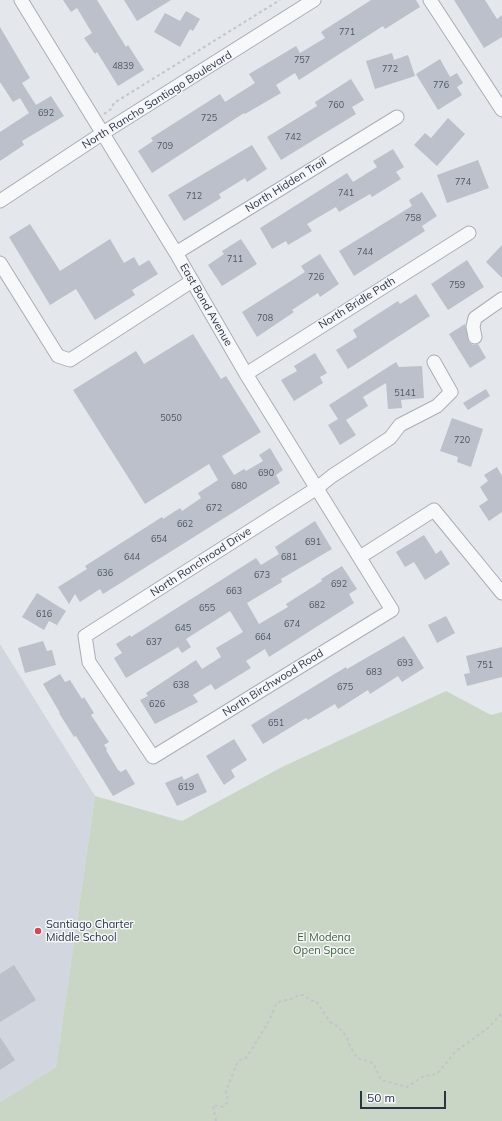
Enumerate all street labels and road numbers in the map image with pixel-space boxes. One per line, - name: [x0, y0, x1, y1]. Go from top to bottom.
- street label: North Rancho Santiago Boulevard: [80, 48, 234, 152]
- street label: North Hidden Trail: [243, 155, 329, 215]
- street label: East Bond Avenue: [177, 261, 235, 349]
- street label: North Bridle Path: [316, 274, 398, 332]
- street label: North Ranchroad Drive: [148, 525, 254, 599]
- street label: North Birchwood Road: [220, 647, 326, 719]

